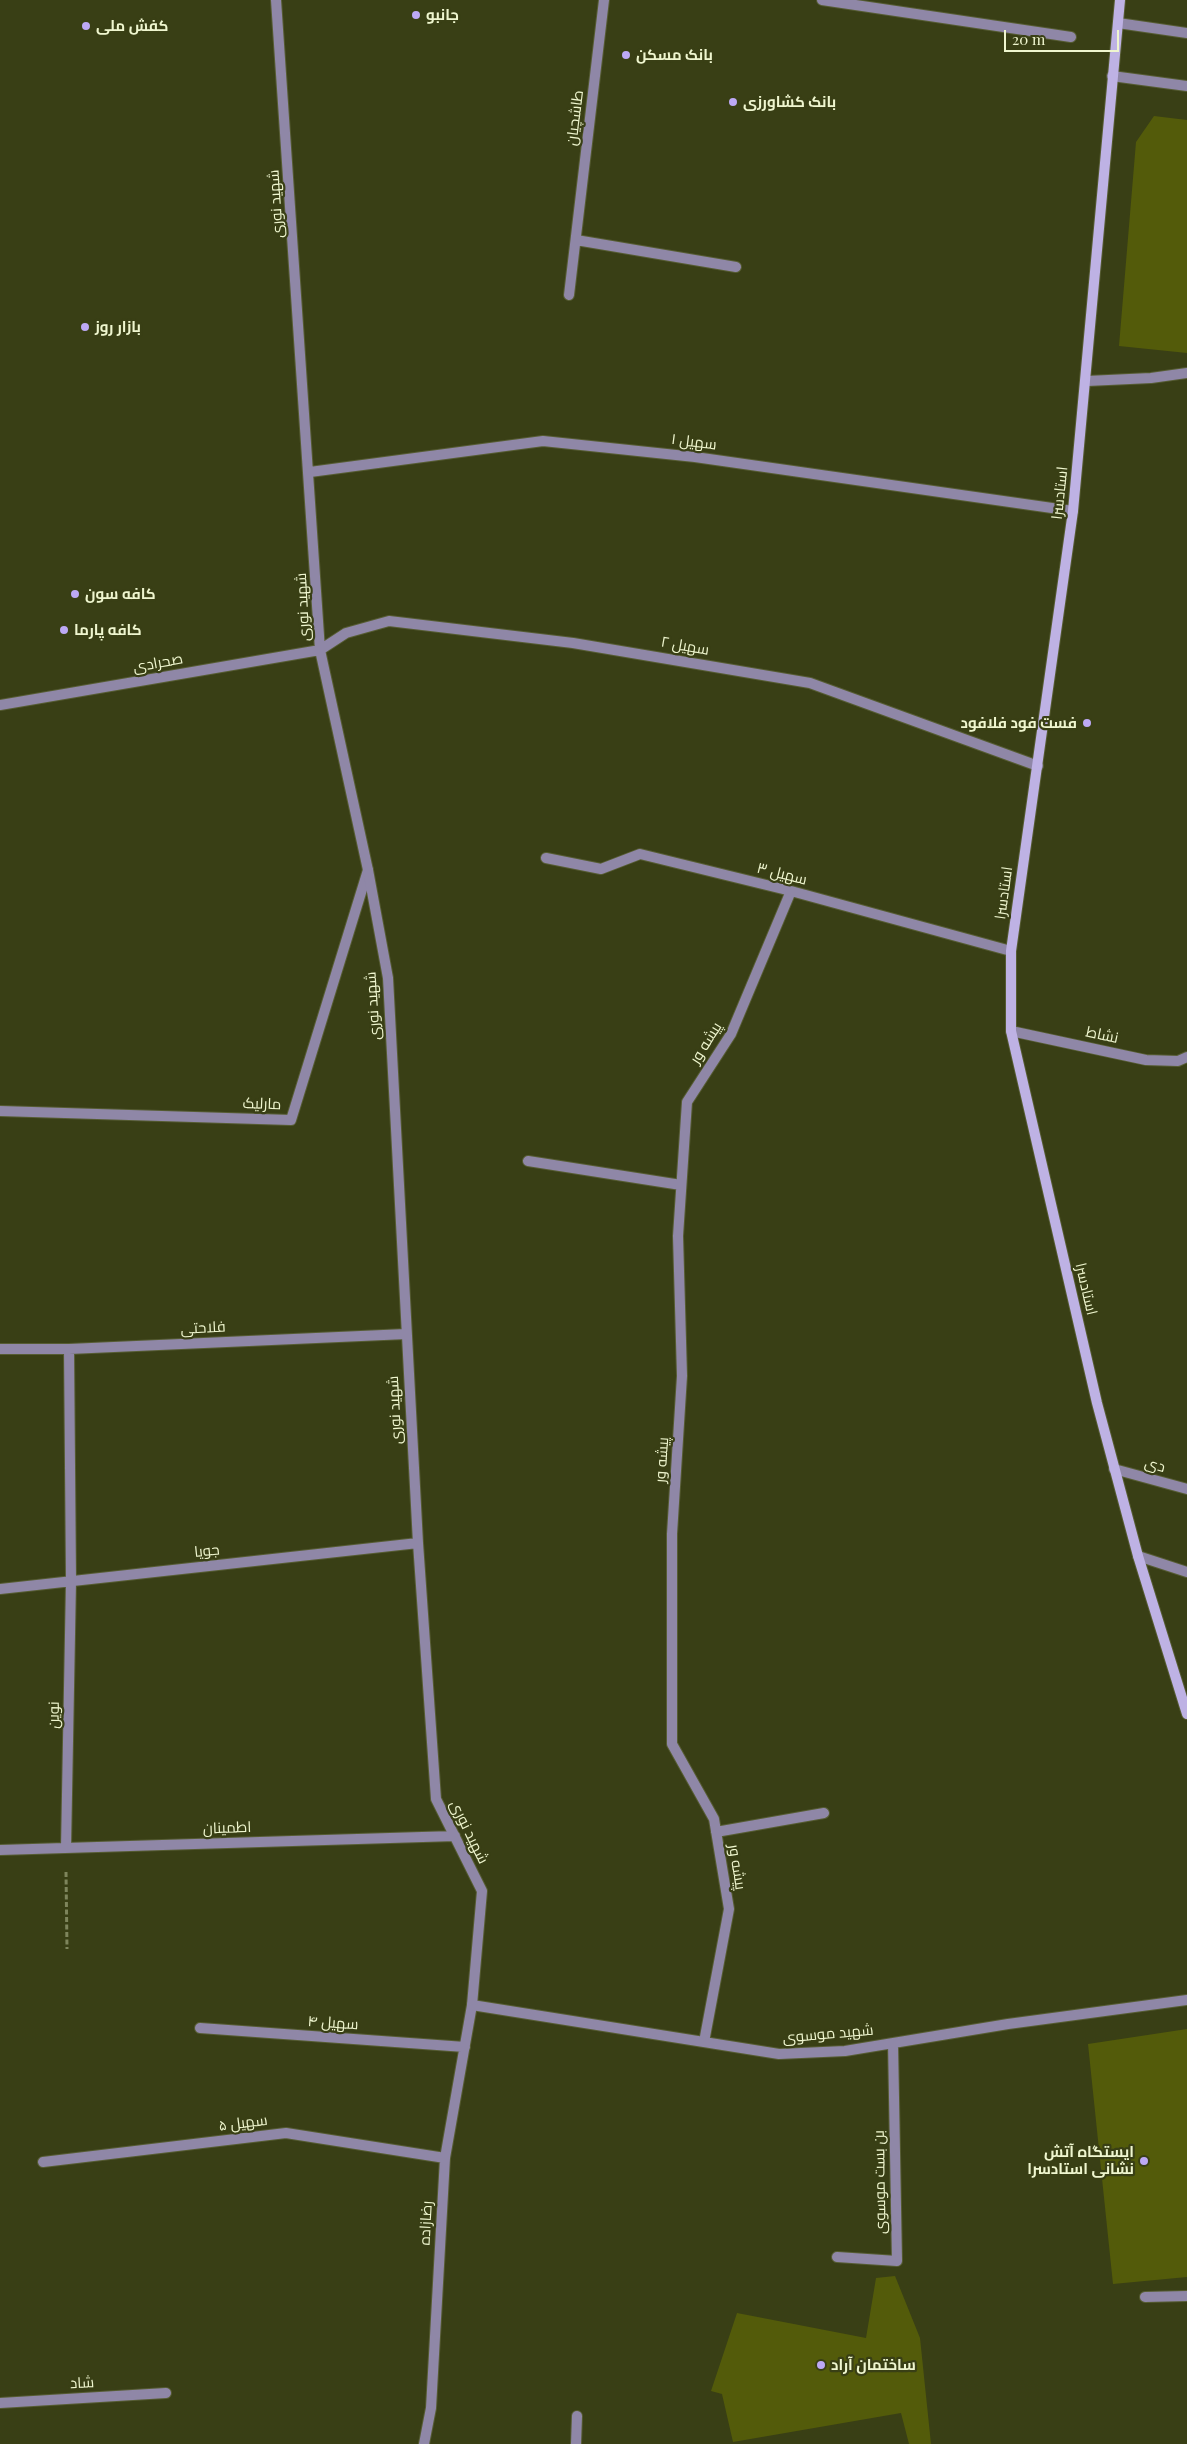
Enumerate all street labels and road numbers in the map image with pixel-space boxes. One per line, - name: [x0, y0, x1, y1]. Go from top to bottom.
- street label: طاشچیان: [563, 89, 587, 147]
- street label: شهید نوری: [265, 169, 287, 239]
- street label: سهیل ۱: [670, 430, 718, 454]
- street label: استادسرا: [1048, 466, 1072, 520]
- street label: شهید نوری: [292, 572, 314, 642]
- street label: سهیل ۲: [659, 633, 711, 659]
- street label: صحرادی: [132, 650, 184, 676]
- street label: سهیل ۳: [755, 859, 809, 889]
- street label: استادسرا: [991, 865, 1017, 921]
- street label: شهید نوری: [362, 971, 384, 1041]
- street label: پیشه ور: [686, 1019, 726, 1067]
- street label: نشاط: [1084, 1023, 1120, 1047]
- street label: مارلیک: [242, 1094, 282, 1114]
- street label: استادسرا: [1071, 1261, 1101, 1317]
- street label: فلاحتی: [180, 1318, 226, 1338]
- street label: شهید نوری: [384, 1375, 406, 1445]
- street label: پیشه ور: [651, 1437, 673, 1483]
- street label: دی: [1143, 1453, 1167, 1477]
- street label: جویا: [193, 1541, 221, 1561]
- street label: نوین: [45, 1701, 63, 1729]
- street label: شهید نوری: [446, 1797, 492, 1867]
- street label: اطمینان: [202, 1818, 252, 1838]
- street label: پیشه ور: [725, 1843, 749, 1891]
- street label: سهیل ۴: [307, 2012, 359, 2034]
- street label: شهید موسوی: [782, 2021, 874, 2047]
- street label: سهیل ۵: [218, 2111, 268, 2135]
- street label: بن بست موسوی: [870, 2130, 890, 2234]
- street label: رضازاده: [416, 2200, 436, 2246]
- street label: شاد: [70, 2373, 94, 2393]

